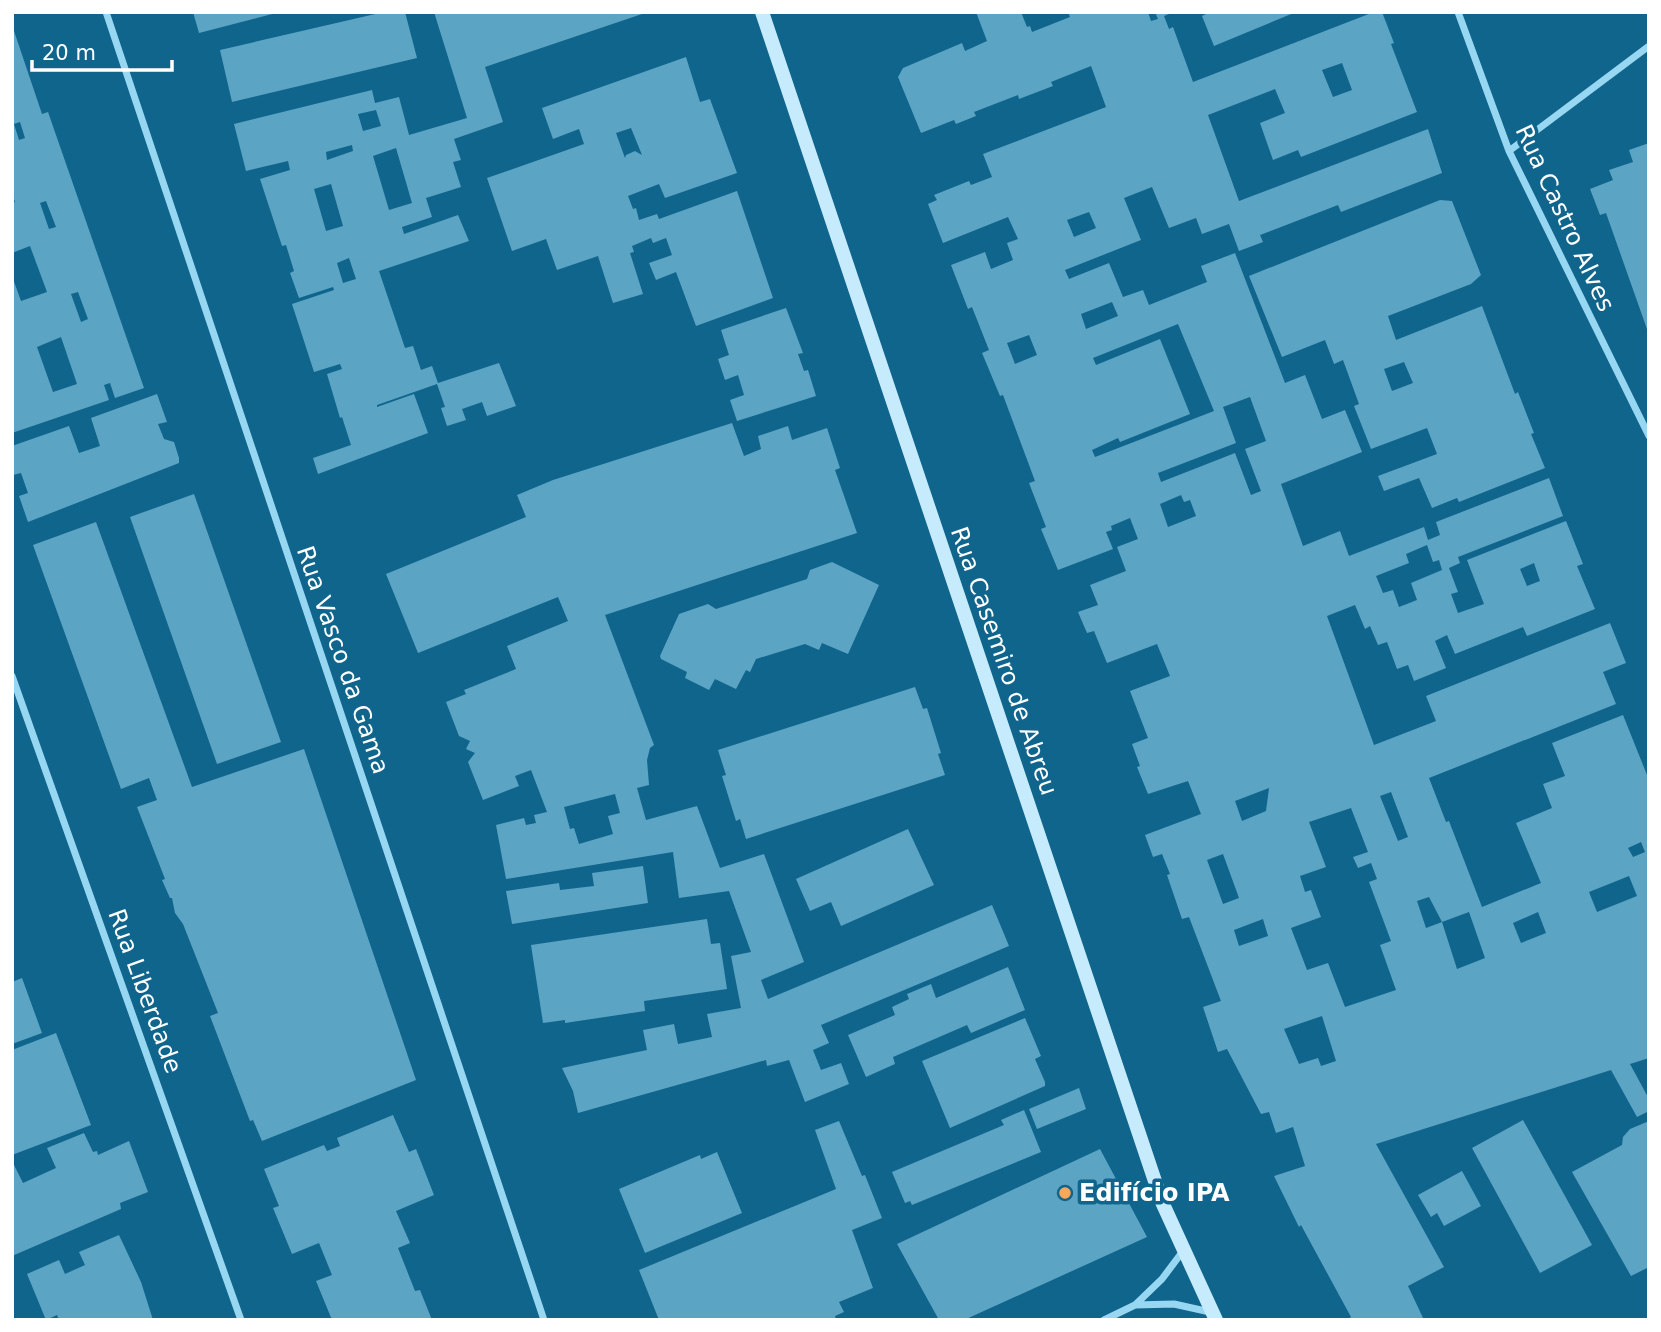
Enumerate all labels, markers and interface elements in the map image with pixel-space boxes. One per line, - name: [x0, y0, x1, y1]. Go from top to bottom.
- scale bar: [32, 28, 172, 72]
- text: 20 m: [42, 41, 96, 65]
- street label: Rua Castro Alves: [1509, 120, 1621, 316]
- street label: Rua Casemiro de Abreu: [945, 523, 1063, 799]
- street label: Rua Vasco da Gama: [291, 542, 395, 778]
- street label: Rua Liberdade: [102, 905, 188, 1077]
- place label: Edifício IPA: [1079, 1179, 1230, 1207]
- marker: Edifício IPA: [1057, 1185, 1073, 1201]

